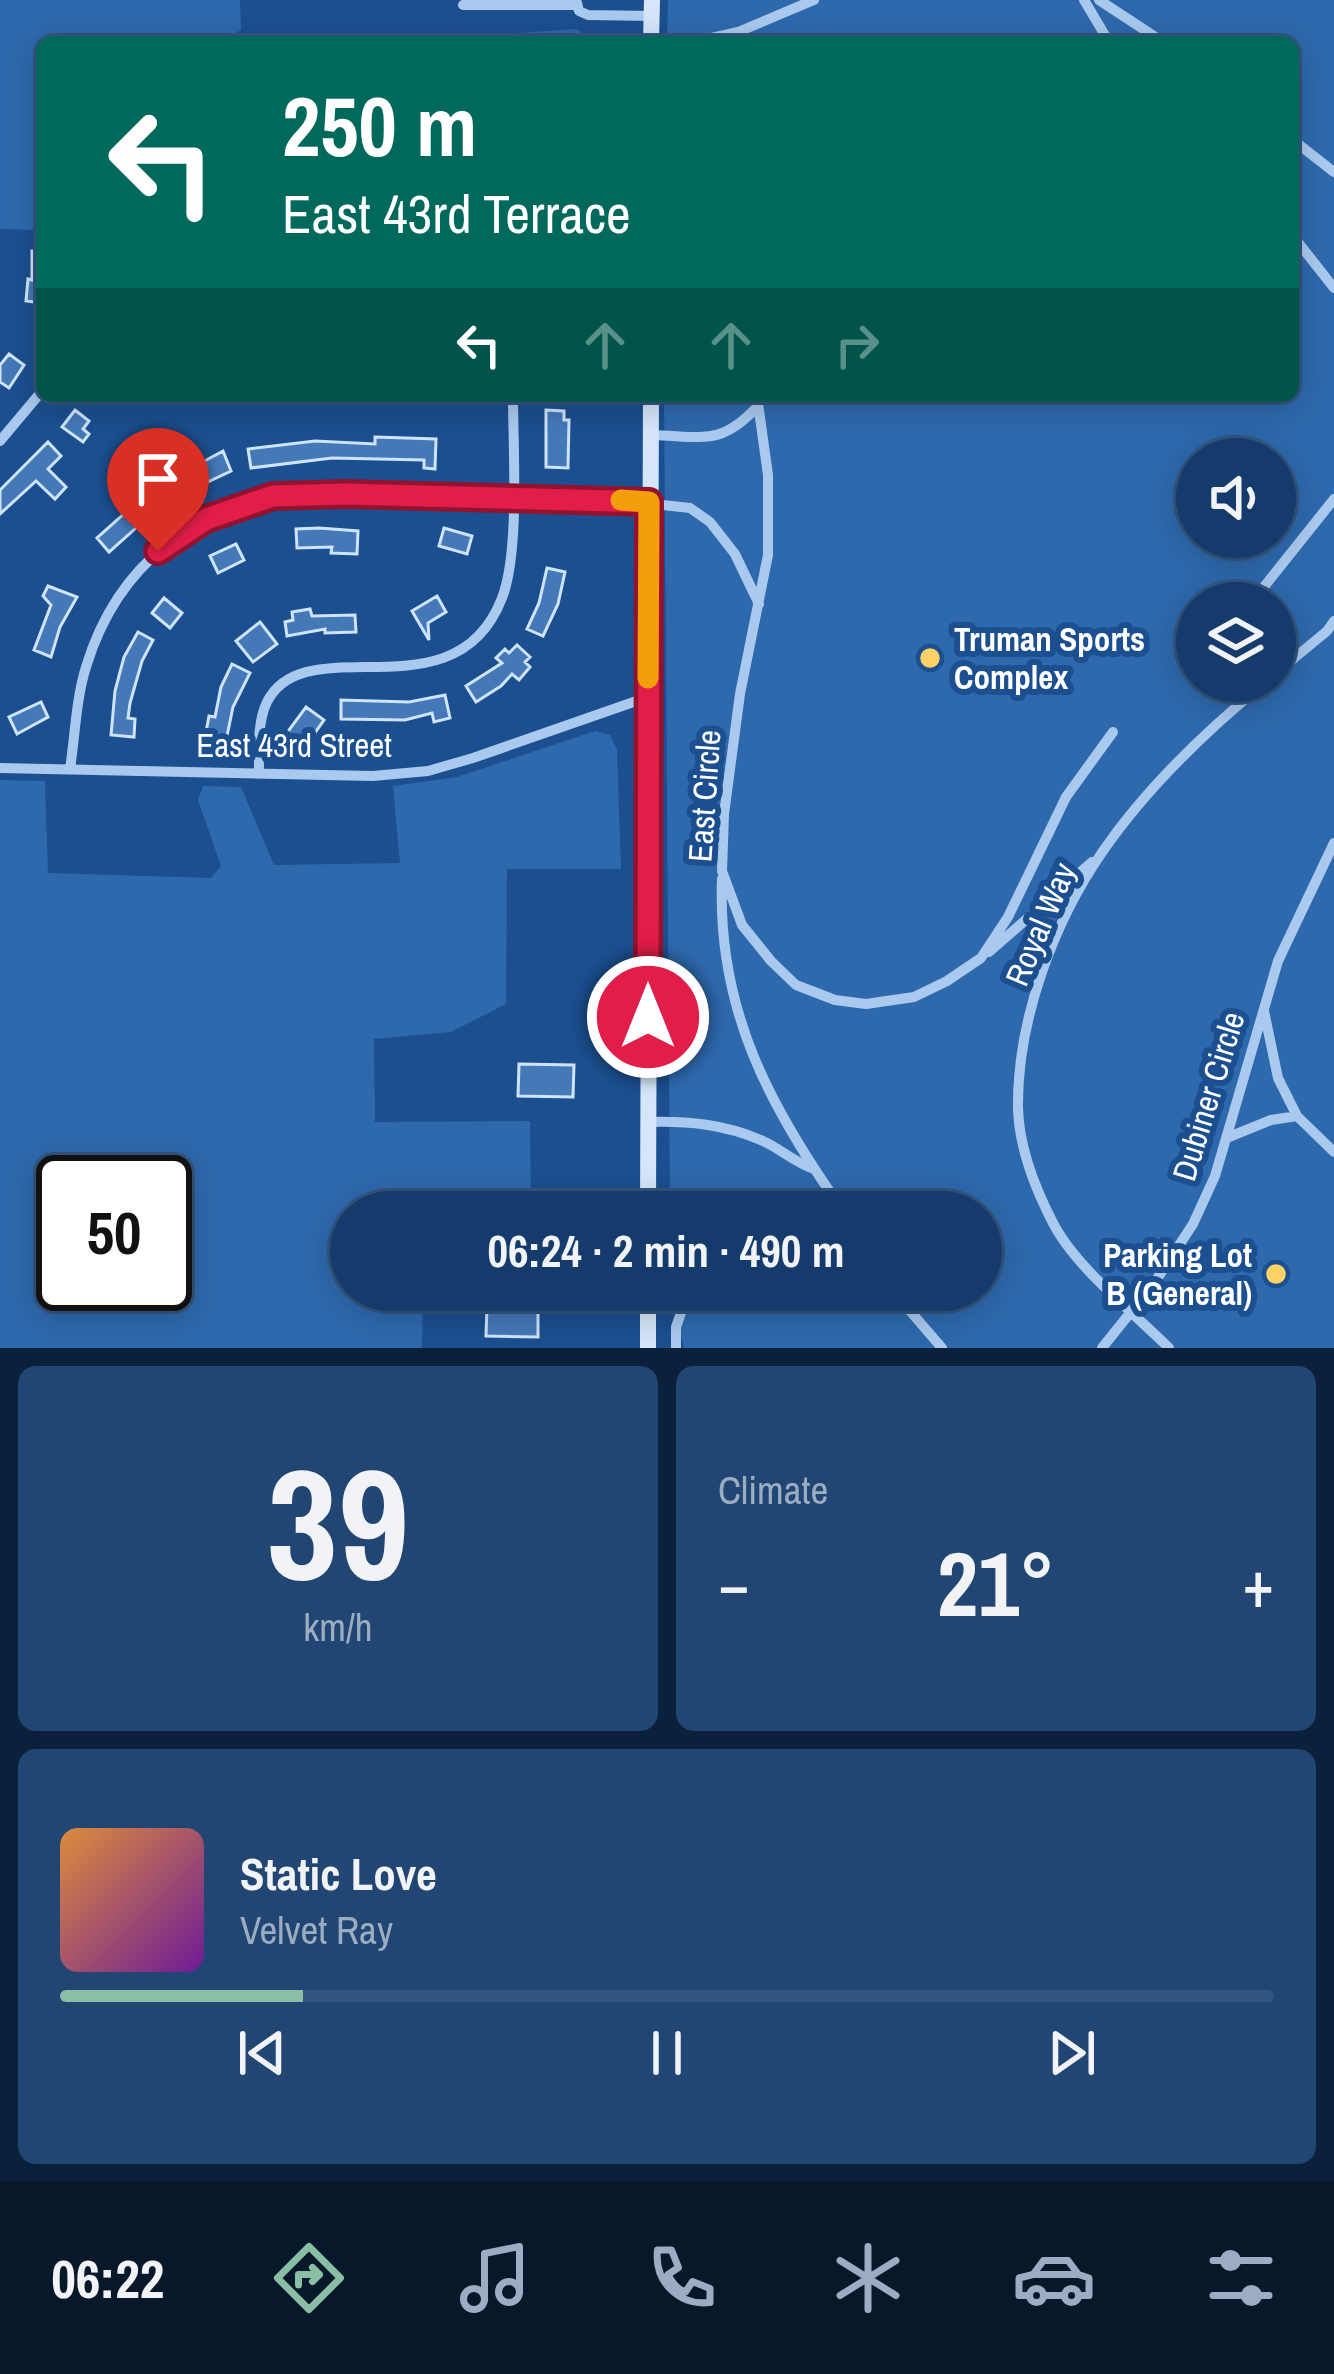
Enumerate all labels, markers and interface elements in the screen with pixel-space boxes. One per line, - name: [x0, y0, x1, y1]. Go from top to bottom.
- text: 250 m: [282, 69, 477, 182]
- icon: left: [84, 84, 240, 240]
- text: East 43rd Terrace: [282, 177, 631, 250]
- icon: left: [446, 312, 512, 378]
- icon: ahead: [572, 312, 638, 378]
- icon: ahead: [698, 312, 764, 378]
- icon: right: [824, 312, 890, 378]
- pin: [107, 428, 209, 551]
- map controls: [1176, 438, 1296, 702]
- button: sound: [1176, 438, 1296, 558]
- icon: arrive: [125, 446, 191, 512]
- button: layers: [1176, 582, 1296, 702]
- place label: Truman Sports Complex: [954, 617, 1145, 699]
- marker: Truman Sports Complex: [917, 645, 943, 671]
- street label: East 43rd Street: [196, 723, 392, 767]
- street label: East Circle: [677, 728, 731, 864]
- street label: Royal Way: [994, 855, 1086, 992]
- position arrow: [585, 954, 711, 1080]
- street label: Dubiner Circle: [1161, 1006, 1255, 1186]
- speed limit sign: 50: [36, 1155, 192, 1311]
- text: 06:24 · 2 min · 490 m: [488, 1220, 844, 1281]
- place label: Parking Lot B (General): [1103, 1233, 1252, 1315]
- marker: Parking Lot B (General): [1263, 1261, 1289, 1287]
- text: 39: [267, 1418, 409, 1628]
- text: Climate: [718, 1464, 828, 1516]
- text: 21°: [937, 1523, 1055, 1644]
- text: −: [718, 1539, 750, 1628]
- text: +: [1242, 1539, 1274, 1628]
- text: km/h: [303, 1601, 373, 1653]
- text: Static Love: [240, 1843, 437, 1904]
- text: Velvet Ray: [240, 1904, 393, 1956]
- icon: previous: [229, 2020, 295, 2086]
- icon: pause: [634, 2020, 700, 2086]
- icon: next: [1039, 2020, 1105, 2086]
- icon: directions: [267, 2236, 351, 2320]
- icon: music: [453, 2236, 537, 2320]
- icon: phone: [640, 2236, 724, 2320]
- icon: climate: [826, 2236, 910, 2320]
- icon: car: [1012, 2236, 1096, 2320]
- icon: filters: [1199, 2236, 1283, 2320]
- text: 06:22: [51, 2242, 164, 2315]

